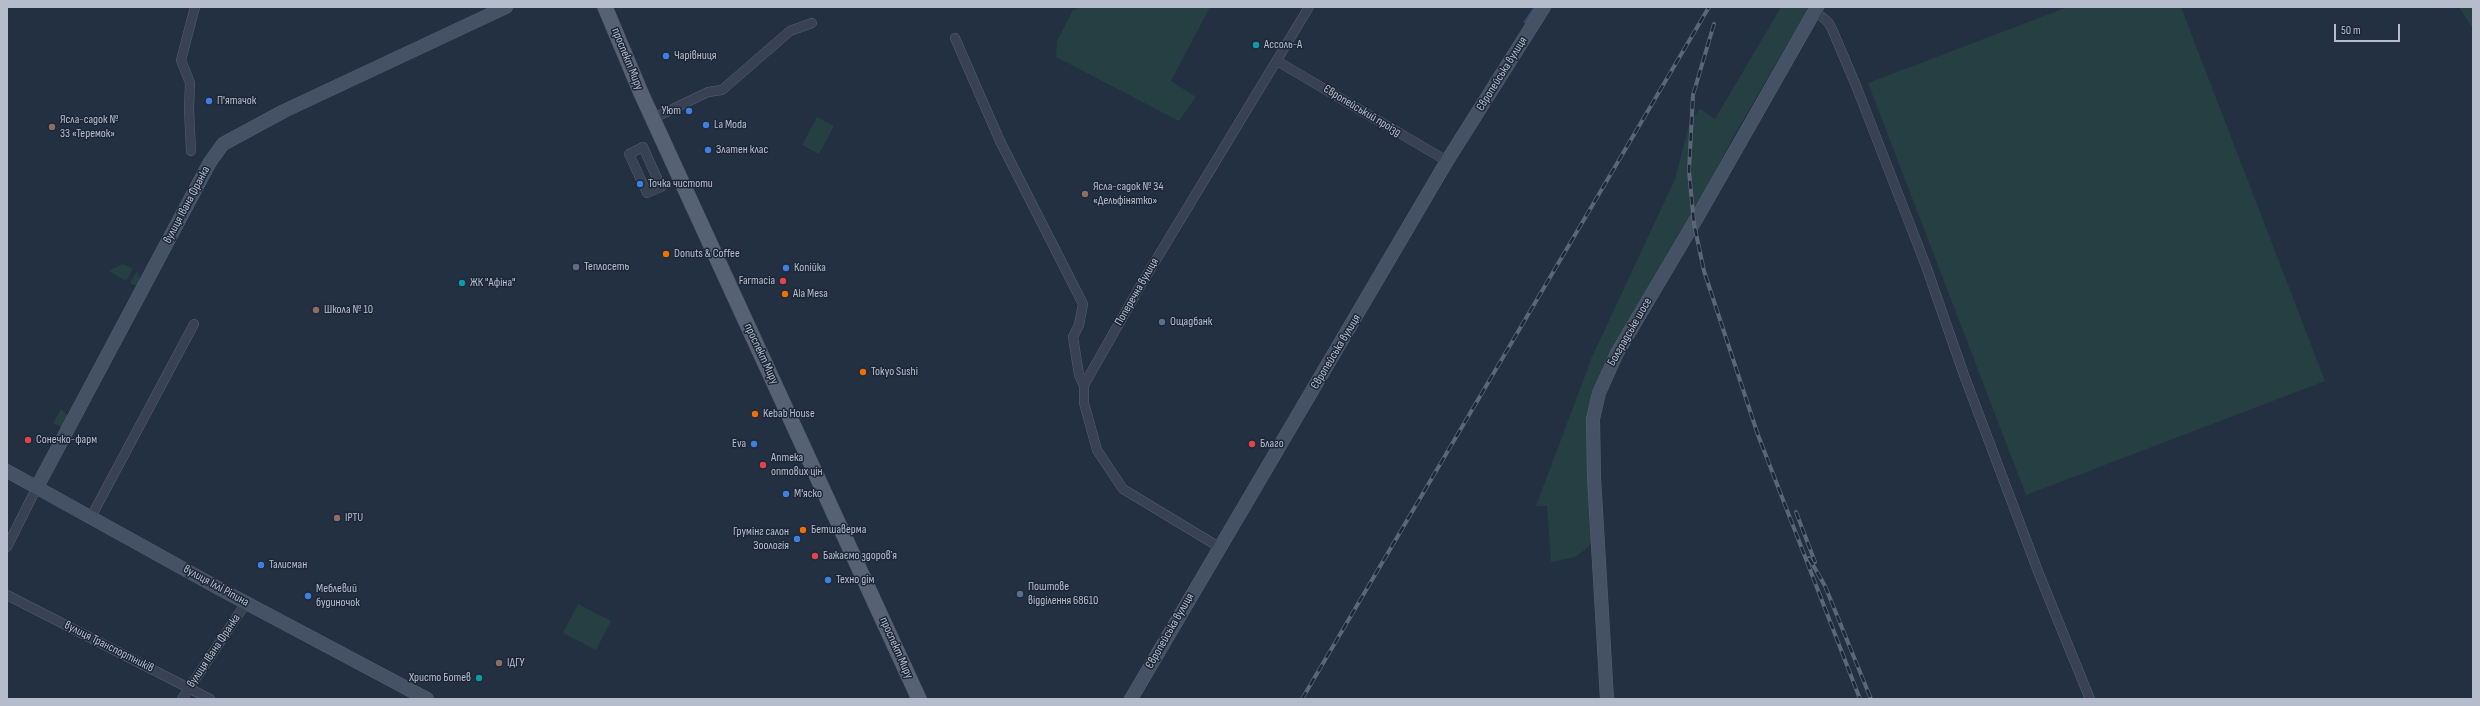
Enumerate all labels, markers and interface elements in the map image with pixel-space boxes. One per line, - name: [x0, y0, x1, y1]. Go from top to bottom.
- scale bar: [2336, 16, 2402, 42]
- text: 50 m: [2341, 23, 2361, 38]
- street label: проспект Миру: [608, 26, 646, 92]
- street label: Європейська вулиця: [1473, 34, 1531, 114]
- place label: Ассоль-А: [1264, 38, 1302, 52]
- marker: Ассоль-А: [1251, 40, 1261, 50]
- place label: Чарівниця: [674, 49, 716, 63]
- marker: Чарівниця: [661, 51, 671, 61]
- street label: Європейський проїзд: [1321, 82, 1403, 140]
- place label: П'ятачок: [217, 94, 256, 108]
- marker: П'ятачок: [204, 96, 214, 106]
- place label: Уют: [661, 104, 681, 118]
- marker: Уют: [684, 106, 694, 116]
- place label: Ясла-садок № 33 «Теремок»: [60, 113, 118, 141]
- place label: La Moda: [714, 118, 747, 132]
- marker: La Moda: [701, 120, 711, 130]
- marker: Ясла-садок № 33 «Теремок»: [47, 122, 57, 132]
- place label: Златен клас: [716, 143, 768, 157]
- marker: Златен клас: [703, 145, 713, 155]
- street label: вулиця Івана Франка: [161, 164, 213, 246]
- place label: Точка чистоти: [648, 177, 713, 191]
- marker: Точка чистоти: [635, 179, 645, 189]
- place label: Ясла-садок № 34 «Дельфінятко»: [1093, 180, 1163, 208]
- marker: Ясла-садок № 34 «Дельфінятко»: [1080, 189, 1090, 199]
- place label: Donuts & Coffee: [674, 247, 740, 261]
- marker: Donuts & Coffee: [661, 249, 671, 259]
- street label: Поперечна вулиця: [1112, 256, 1162, 328]
- place label: Теплосеть: [584, 260, 629, 274]
- place label: Копійка: [794, 261, 826, 275]
- marker: Теплосеть: [571, 262, 581, 272]
- marker: Копійка: [781, 263, 791, 273]
- place label: Farmacia: [739, 274, 775, 288]
- place label: ЖК "Афіна": [470, 276, 516, 290]
- marker: Farmacia: [778, 276, 788, 286]
- marker: ЖК "Афіна": [457, 278, 467, 288]
- place label: Ala Mesa: [793, 287, 828, 301]
- marker: Ala Mesa: [780, 289, 790, 299]
- street label: Болградське шосе: [1605, 295, 1655, 369]
- place label: Школа № 10: [324, 303, 373, 317]
- marker: Школа № 10: [311, 305, 321, 315]
- street label: Європейська вулиця: [1308, 312, 1364, 392]
- place label: Ощадбанк: [1170, 315, 1212, 329]
- marker: Ощадбанк: [1157, 317, 1167, 327]
- street label: проспект Миру: [741, 321, 781, 387]
- place label: Tokyo Sushi: [871, 365, 918, 379]
- marker: Tokyo Sushi: [858, 367, 868, 377]
- place label: Kebab House: [763, 407, 815, 421]
- marker: Kebab House: [750, 409, 760, 419]
- place label: Сонечко-фарм: [36, 433, 97, 447]
- marker: Сонечко-фарм: [23, 435, 33, 445]
- place label: Eva: [732, 437, 746, 451]
- place label: Благо: [1260, 437, 1284, 451]
- marker: Eva: [749, 439, 759, 449]
- marker: Благо: [1247, 439, 1257, 449]
- place label: Аптека оптових цін: [771, 451, 822, 479]
- marker: Аптека оптових цін: [758, 460, 768, 470]
- place label: М'яско: [794, 487, 822, 501]
- marker: М'яско: [781, 489, 791, 499]
- place label: IPTU: [345, 511, 363, 525]
- marker: IPTU: [332, 513, 342, 523]
- place label: Бетшаверма: [811, 523, 866, 537]
- place label: Грумінг салон Зоологія: [733, 525, 789, 553]
- marker: Бетшаверма: [798, 525, 808, 535]
- marker: Грумінг салон Зоологія: [792, 534, 802, 544]
- place label: Бажаємо здоровʼя: [823, 549, 897, 563]
- marker: Бажаємо здоровʼя: [810, 551, 820, 561]
- place label: Талисман: [269, 558, 307, 572]
- marker: Талисман: [256, 560, 266, 570]
- street label: вулиця Іллі Ріпина: [181, 562, 251, 610]
- place label: Техно дім: [836, 573, 874, 587]
- marker: Техно дім: [823, 575, 833, 585]
- place label: Поштове відділення 68610: [1028, 580, 1098, 608]
- place label: Меблевий будиночок: [316, 582, 360, 610]
- marker: Поштове відділення 68610: [1015, 589, 1025, 599]
- marker: Меблевий будиночок: [303, 591, 313, 601]
- street label: Європейська вулиця: [1143, 591, 1197, 671]
- street label: вулиця Івана Франка: [184, 612, 244, 690]
- street label: проспект Миру: [876, 615, 916, 681]
- street label: вулиця Транспортників: [62, 618, 156, 676]
- place label: ІДГУ: [507, 656, 525, 670]
- marker: ІДГУ: [494, 658, 504, 668]
- place label: Христо Ботев: [409, 671, 471, 685]
- marker: Христо Ботев: [474, 673, 484, 683]

